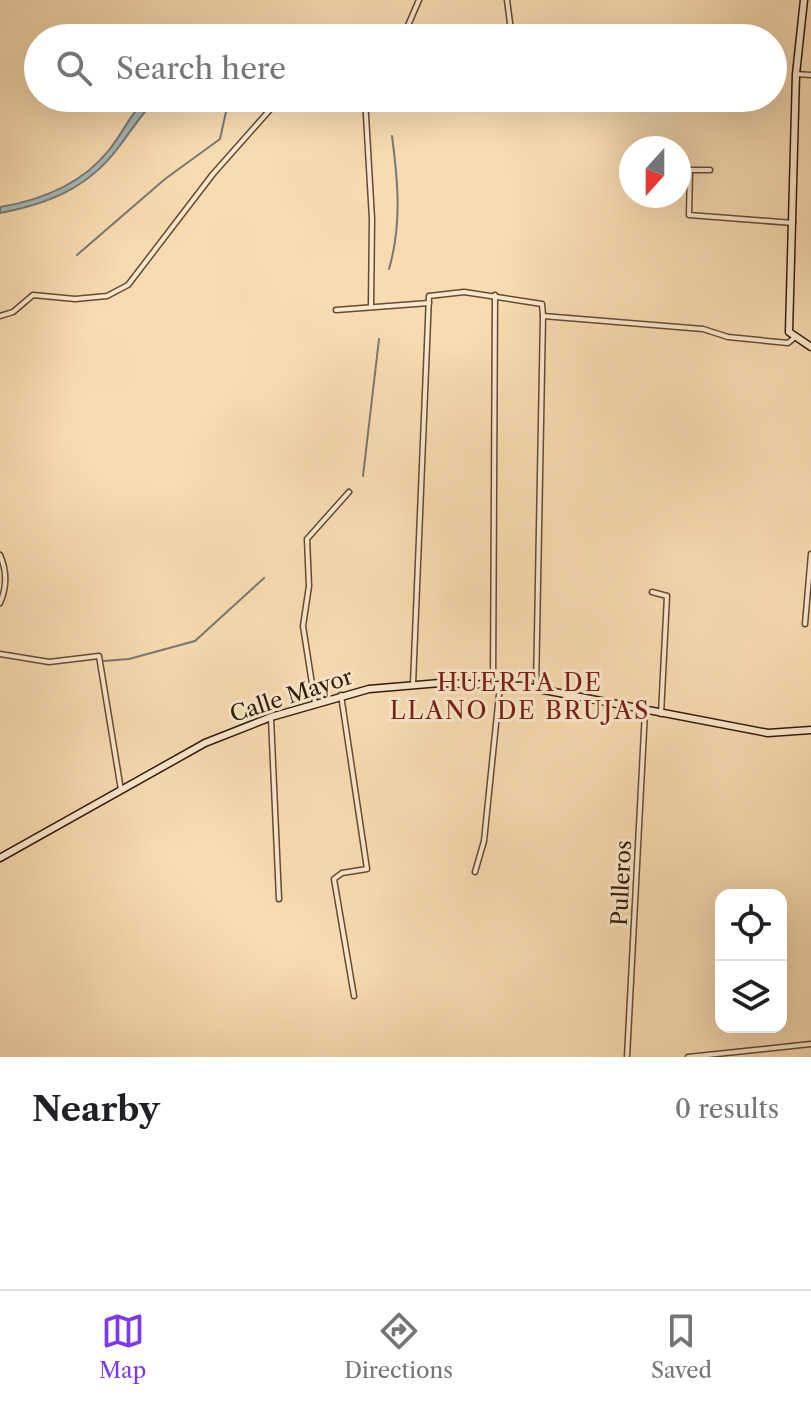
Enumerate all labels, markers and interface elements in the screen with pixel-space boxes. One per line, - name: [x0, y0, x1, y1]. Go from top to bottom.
- search box: [24, 24, 787, 112]
- icon: search: [52, 46, 96, 90]
- text: Search here: [116, 50, 286, 87]
- north arrow: [619, 136, 691, 208]
- street label: Calle Mayor: [226, 663, 356, 728]
- district label: HUERTA DE LLANO DE BRUJAS: [390, 668, 650, 725]
- street label: Pulleros: [606, 840, 637, 926]
- map controls: [715, 889, 787, 1033]
- button: locate: [715, 889, 787, 961]
- button: layers: [715, 961, 787, 1033]
- text: Nearby: [32, 1088, 160, 1130]
- text: 0 results: [675, 1093, 779, 1125]
- tab: Map: [99, 1309, 146, 1384]
- tab: Directions: [344, 1309, 453, 1384]
- tab: Saved: [651, 1309, 712, 1384]

